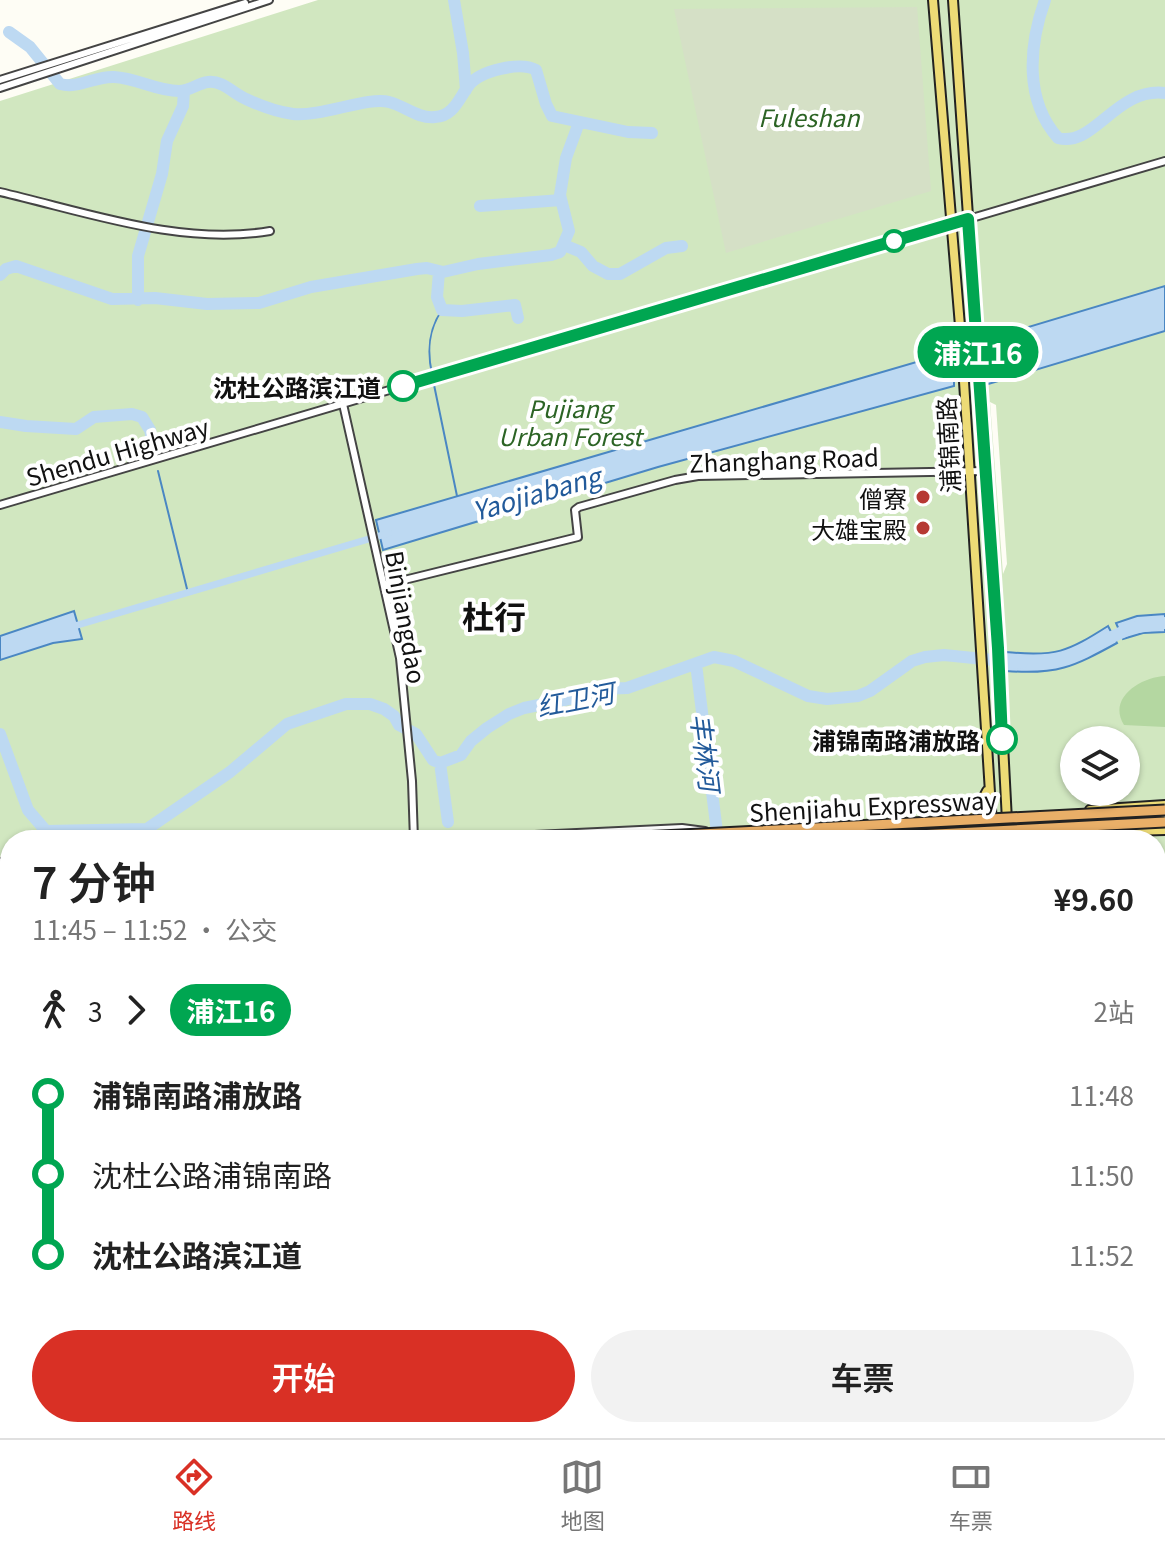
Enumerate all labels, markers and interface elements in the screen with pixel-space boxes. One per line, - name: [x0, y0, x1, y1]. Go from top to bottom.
- park label: Fuleshan: [758, 99, 861, 134]
- unlabelled marker: [883, 230, 905, 252]
- line badge: 浦江16: [922, 326, 1034, 378]
- text: 浦江16: [933, 332, 1023, 372]
- place label: 沈杜公路滨江道: [213, 369, 381, 404]
- marker: 沈杜公路滨江道: [388, 371, 418, 401]
- park label: Pujiang Urban Forest: [498, 390, 645, 453]
- street label: 浦锦南路: [927, 396, 967, 494]
- street label: Shendu Highway: [21, 408, 213, 494]
- street label: Zhanghang Road: [689, 438, 879, 480]
- water label: Yaojiabang: [468, 455, 608, 528]
- place label: 僧寮: [859, 480, 907, 515]
- marker: 僧寮: [914, 488, 932, 506]
- place label: 大雄宝殿: [811, 511, 907, 546]
- marker: 大雄宝殿: [914, 519, 932, 537]
- street label: Binjiangdao: [378, 548, 436, 686]
- district label: 杜行: [462, 592, 526, 638]
- water label: 红卫河: [533, 671, 622, 724]
- water label: 丰林河: [684, 711, 731, 798]
- place label: 浦锦南路浦放路: [812, 722, 980, 757]
- marker: 浦锦南路浦放路: [987, 724, 1017, 754]
- map controls: [1060, 726, 1140, 806]
- button: layers: [1060, 726, 1140, 806]
- street label: Shenjiahu Expressway: [748, 781, 998, 829]
- text: 7 分钟: [32, 848, 155, 912]
- text: ¥9.60: [1053, 876, 1134, 920]
- text: 11:45 – 11:52 · 公交: [32, 910, 277, 947]
- icon: walk: [32, 988, 76, 1032]
- icon: forward: [114, 988, 158, 1032]
- text: 浦江16: [186, 990, 275, 1030]
- text: 3: [88, 992, 102, 1029]
- text: 2站: [1094, 992, 1134, 1029]
- text: 浦锦南路浦放路: [92, 1072, 302, 1116]
- text: 11:48: [1069, 1076, 1134, 1113]
- text: 沈杜公路浦锦南路: [92, 1152, 332, 1196]
- text: 11:50: [1069, 1156, 1134, 1193]
- text: 沈杜公路滨江道: [92, 1232, 302, 1276]
- text: 11:52: [1069, 1236, 1134, 1273]
- button: 开始: [32, 1330, 575, 1422]
- button: 车票: [591, 1330, 1134, 1422]
- tab: 路线: [172, 1455, 216, 1535]
- tab: 地图: [560, 1455, 605, 1535]
- tab: 车票: [949, 1455, 993, 1535]

